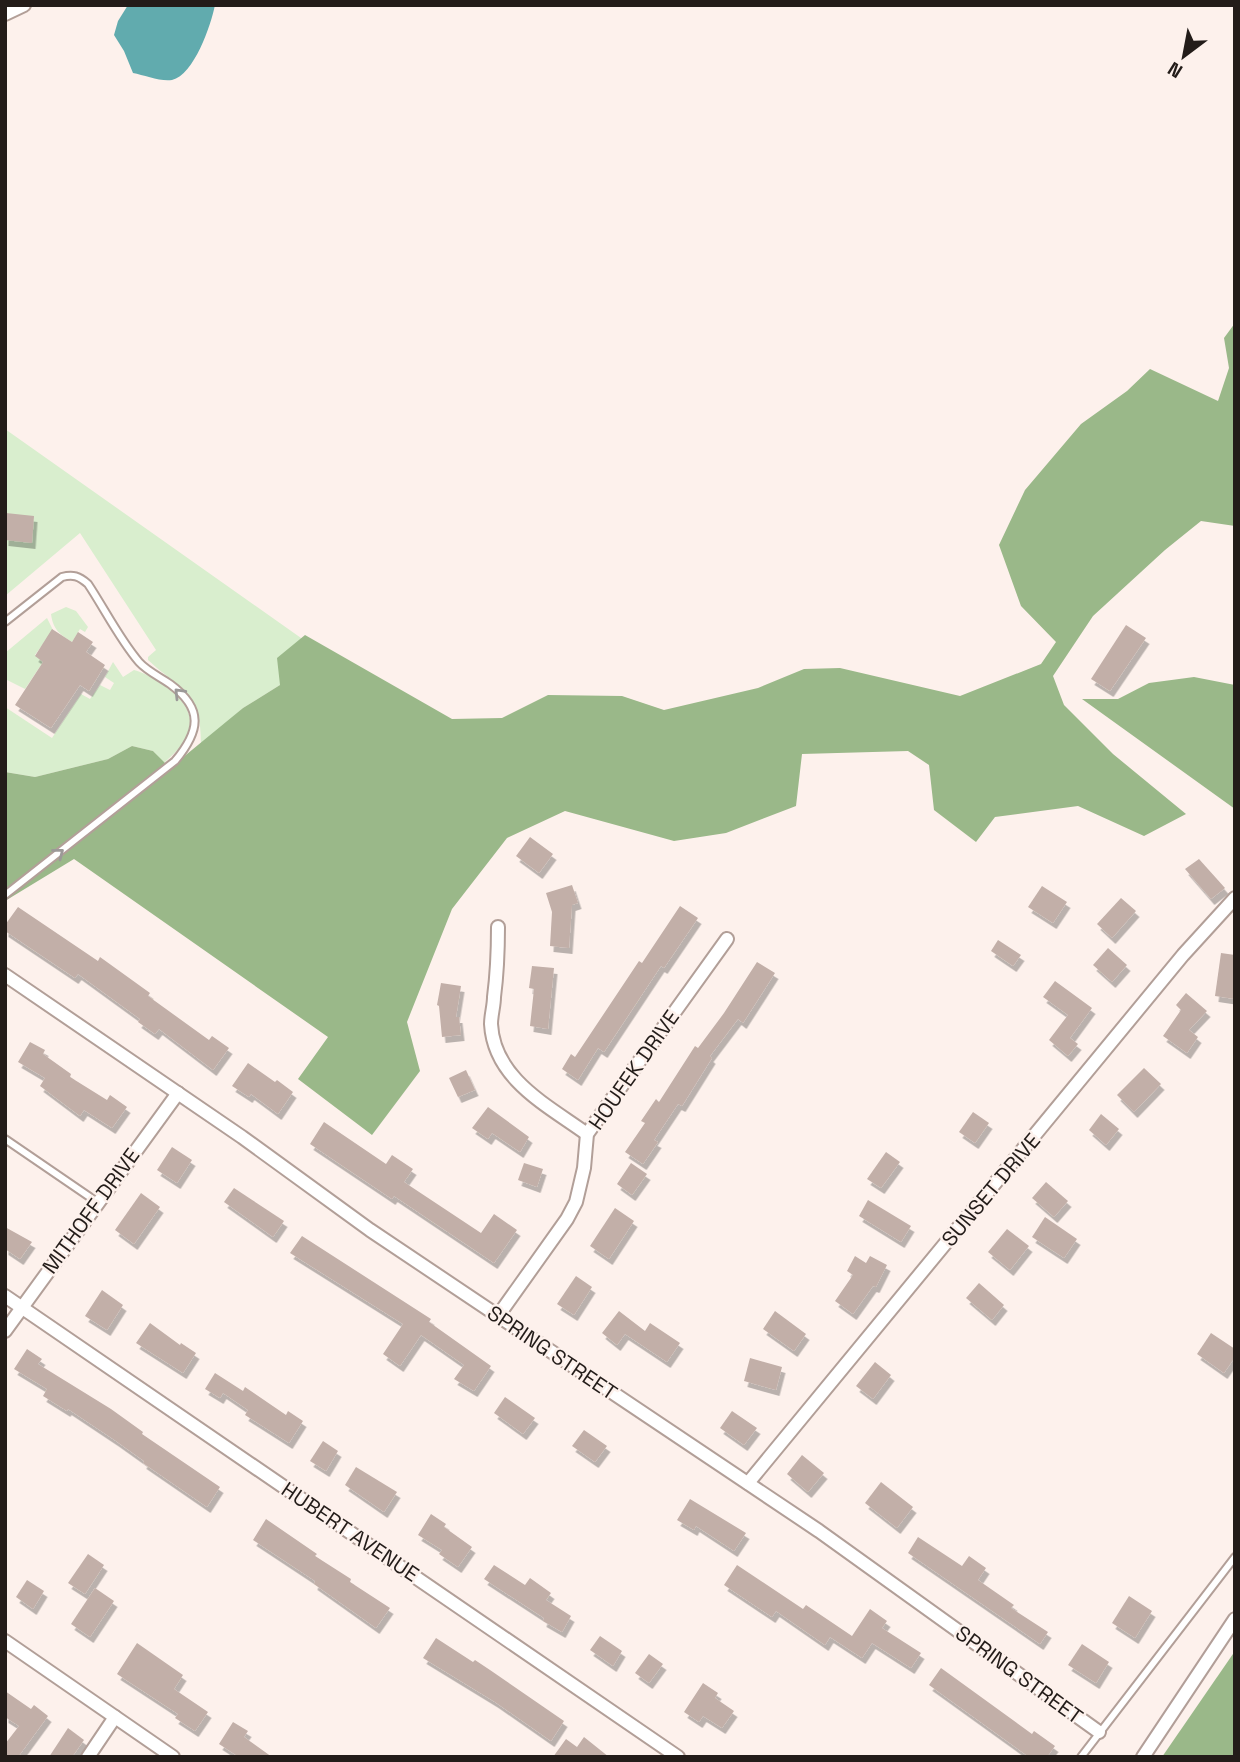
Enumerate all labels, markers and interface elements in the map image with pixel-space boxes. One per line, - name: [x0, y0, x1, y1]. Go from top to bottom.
- north arrow: [1149, 21, 1219, 91]
- text: N: [1163, 56, 1187, 84]
- one-way arrow: [175, 689, 188, 702]
- one-way arrow: [51, 848, 63, 861]
- street label: HOUFEK DRIVE: [582, 1005, 685, 1135]
- street label: SUNSET DRIVE: [935, 1127, 1046, 1252]
- street label: MITHOFF DRIVE: [36, 1143, 145, 1279]
- street label: SPRING STREET: [482, 1299, 622, 1406]
- street label: HUBERT AVENUE: [276, 1476, 424, 1588]
- street label: SPRING STREET: [950, 1619, 1088, 1730]

